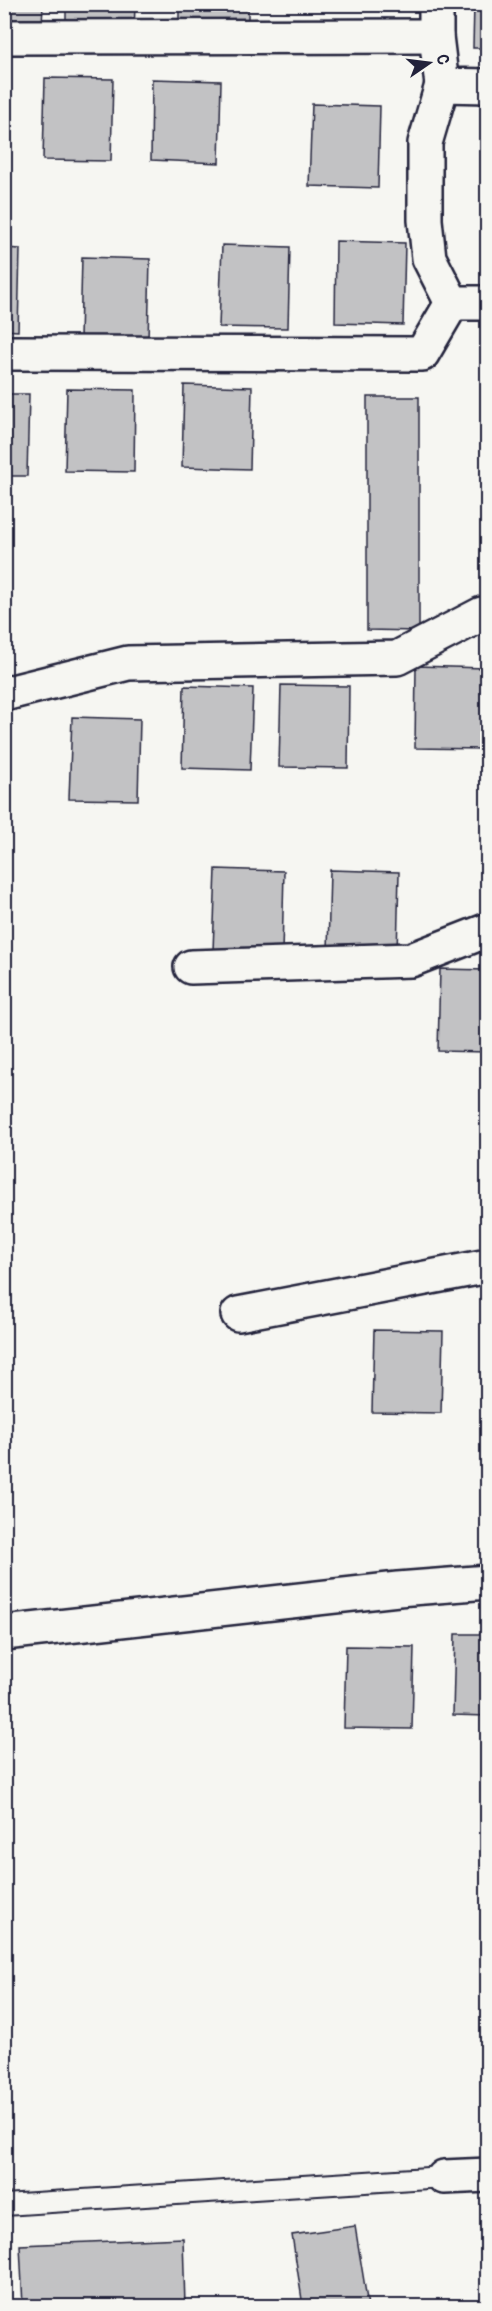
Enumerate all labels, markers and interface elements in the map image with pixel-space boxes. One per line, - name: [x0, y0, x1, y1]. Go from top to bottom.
- north arrow: [399, 33, 459, 93]
- text: С: [432, 52, 454, 67]

